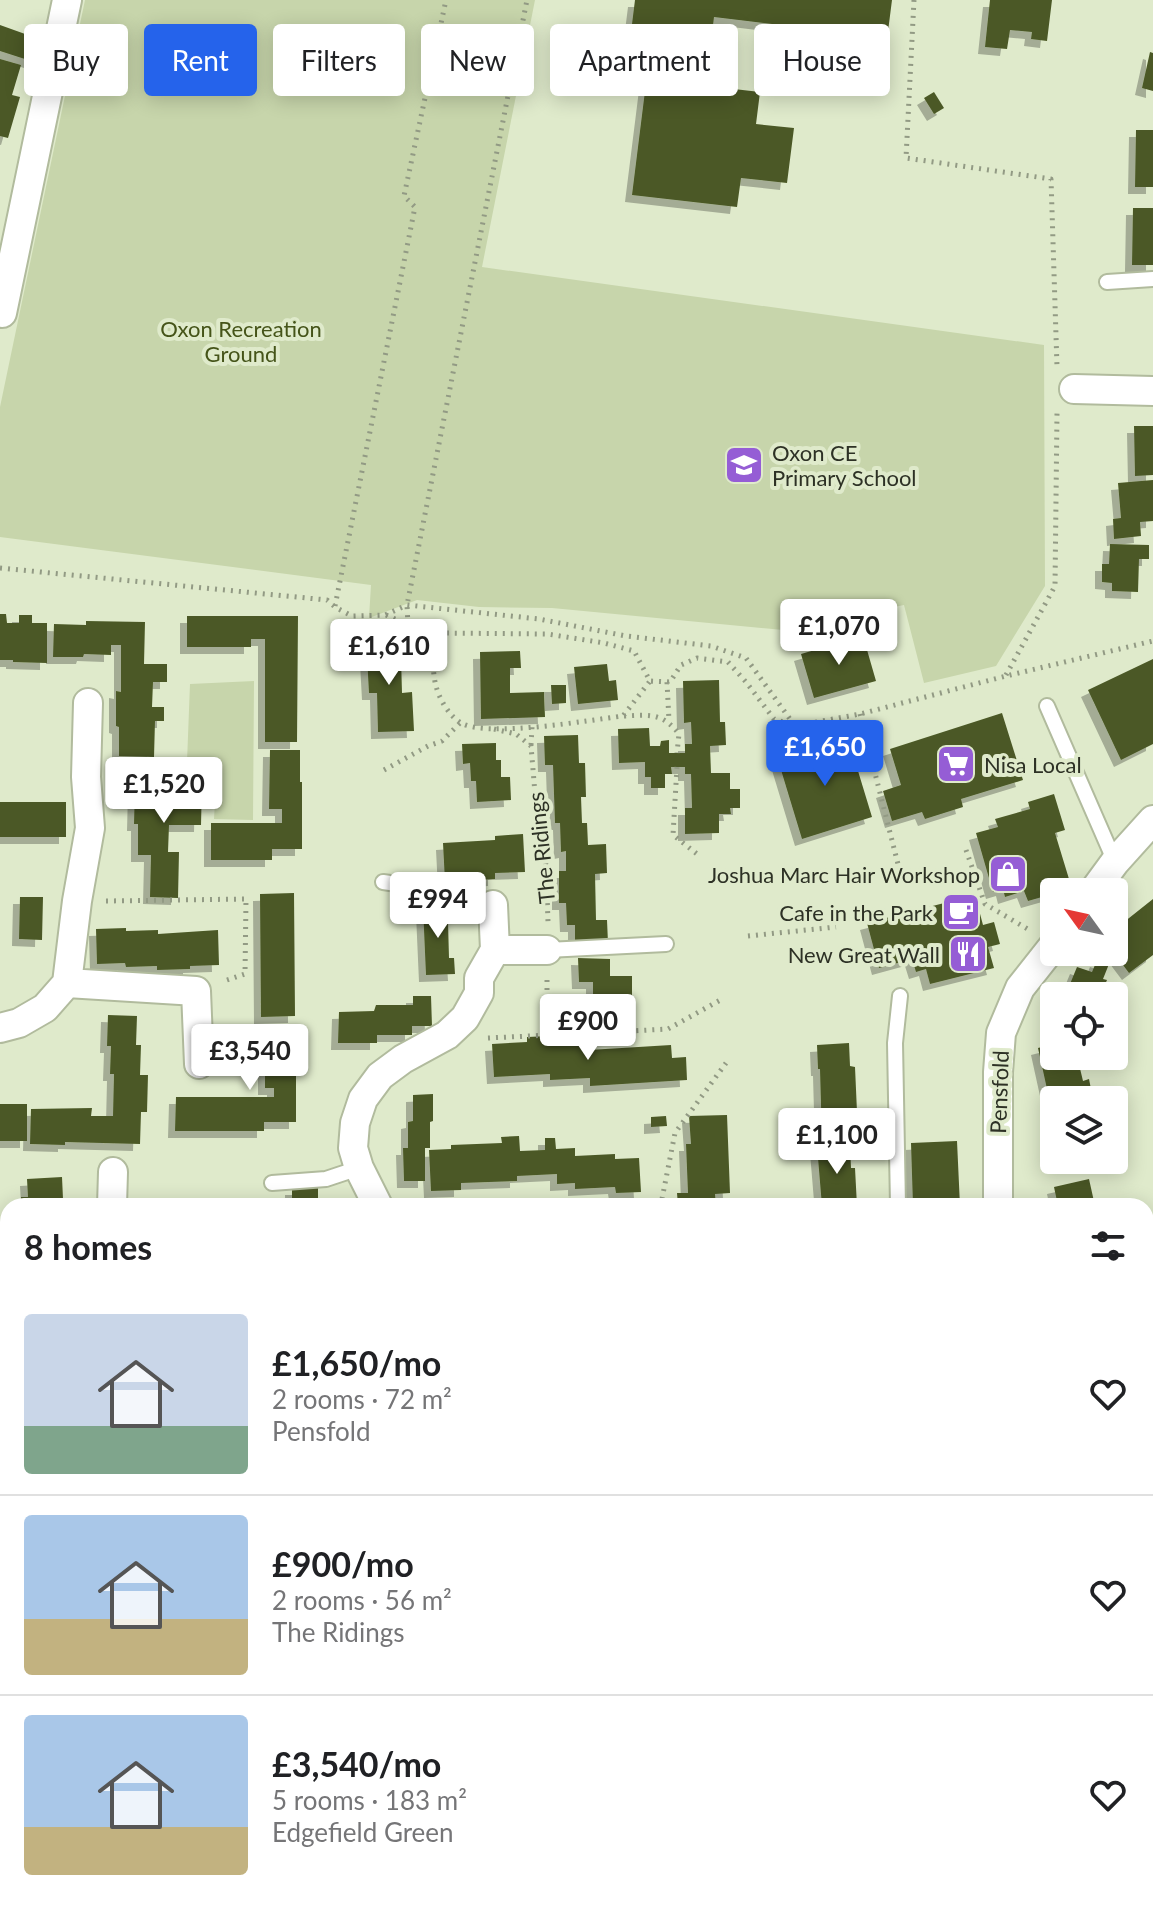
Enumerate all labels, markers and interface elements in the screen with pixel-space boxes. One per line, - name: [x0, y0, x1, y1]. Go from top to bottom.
- chip: Buy: [24, 24, 128, 96]
- chip: Rent: [144, 24, 257, 96]
- chip: Filters: [273, 24, 405, 96]
- chip: New: [421, 24, 534, 96]
- chip: Apartment: [550, 24, 738, 96]
- chip: House: [754, 24, 890, 96]
- park label: Oxon Recreation Ground: [160, 315, 322, 367]
- place label: Oxon CE Primary School: [772, 439, 917, 491]
- school or university icon: Oxon CE Primary School: [723, 444, 765, 486]
- pin: £1,070: [774, 599, 904, 667]
- text: £1,070: [798, 609, 880, 641]
- pin: £1,610: [324, 619, 454, 687]
- text: £1,610: [348, 629, 430, 661]
- pin: £1,650: [760, 720, 890, 788]
- text: £1,650: [784, 730, 866, 762]
- supermarket icon: Nisa Local: [935, 743, 977, 785]
- place label: Nisa Local: [984, 751, 1082, 778]
- pin: £1,520: [99, 757, 229, 825]
- text: £1,520: [123, 767, 205, 799]
- street label: The Ridings: [522, 791, 560, 905]
- shop icon: Joshua Marc Hair Workshop: [987, 853, 1029, 895]
- place label: Joshua Marc Hair Workshop: [708, 861, 980, 888]
- pin: £994: [391, 872, 485, 940]
- north arrow: [1040, 878, 1128, 966]
- map controls: [1040, 878, 1128, 1174]
- text: £994: [408, 882, 468, 914]
- cafe icon: Cafe in the Park: [940, 891, 982, 933]
- place label: Cafe in the Park: [779, 899, 934, 926]
- restaurant icon: New Great Wall: [947, 933, 989, 975]
- place label: New Great Wall: [788, 941, 940, 968]
- button: locate: [1040, 982, 1128, 1070]
- pin: £900: [541, 994, 635, 1062]
- text: £900: [558, 1004, 618, 1036]
- pin: £3,540: [185, 1024, 315, 1092]
- text: £3,540: [209, 1034, 291, 1066]
- street label: Pensfold: [984, 1050, 1014, 1134]
- button: layers: [1040, 1086, 1128, 1174]
- pin: £1,100: [772, 1108, 902, 1176]
- text: £1,100: [796, 1118, 878, 1150]
- icon: filters: [1086, 1224, 1130, 1268]
- text: 8 homes: [24, 1226, 152, 1267]
- text: £1,650/mo: [272, 1342, 441, 1383]
- icon: home: [88, 1346, 184, 1442]
- icon: heart: [1086, 1372, 1130, 1416]
- text: 2 rooms · 72 m²: [272, 1383, 452, 1415]
- text: Pensfold: [272, 1415, 371, 1447]
- text: £900/mo: [272, 1543, 414, 1584]
- icon: home: [88, 1547, 184, 1643]
- icon: heart: [1086, 1573, 1130, 1617]
- text: 2 rooms · 56 m²: [272, 1584, 452, 1616]
- text: The Ridings: [272, 1616, 404, 1648]
- text: £3,540/mo: [272, 1743, 441, 1784]
- icon: home: [88, 1747, 184, 1843]
- icon: heart: [1086, 1773, 1130, 1817]
- text: 5 rooms · 183 m²: [272, 1784, 467, 1816]
- text: Edgefield Green: [272, 1816, 454, 1848]

